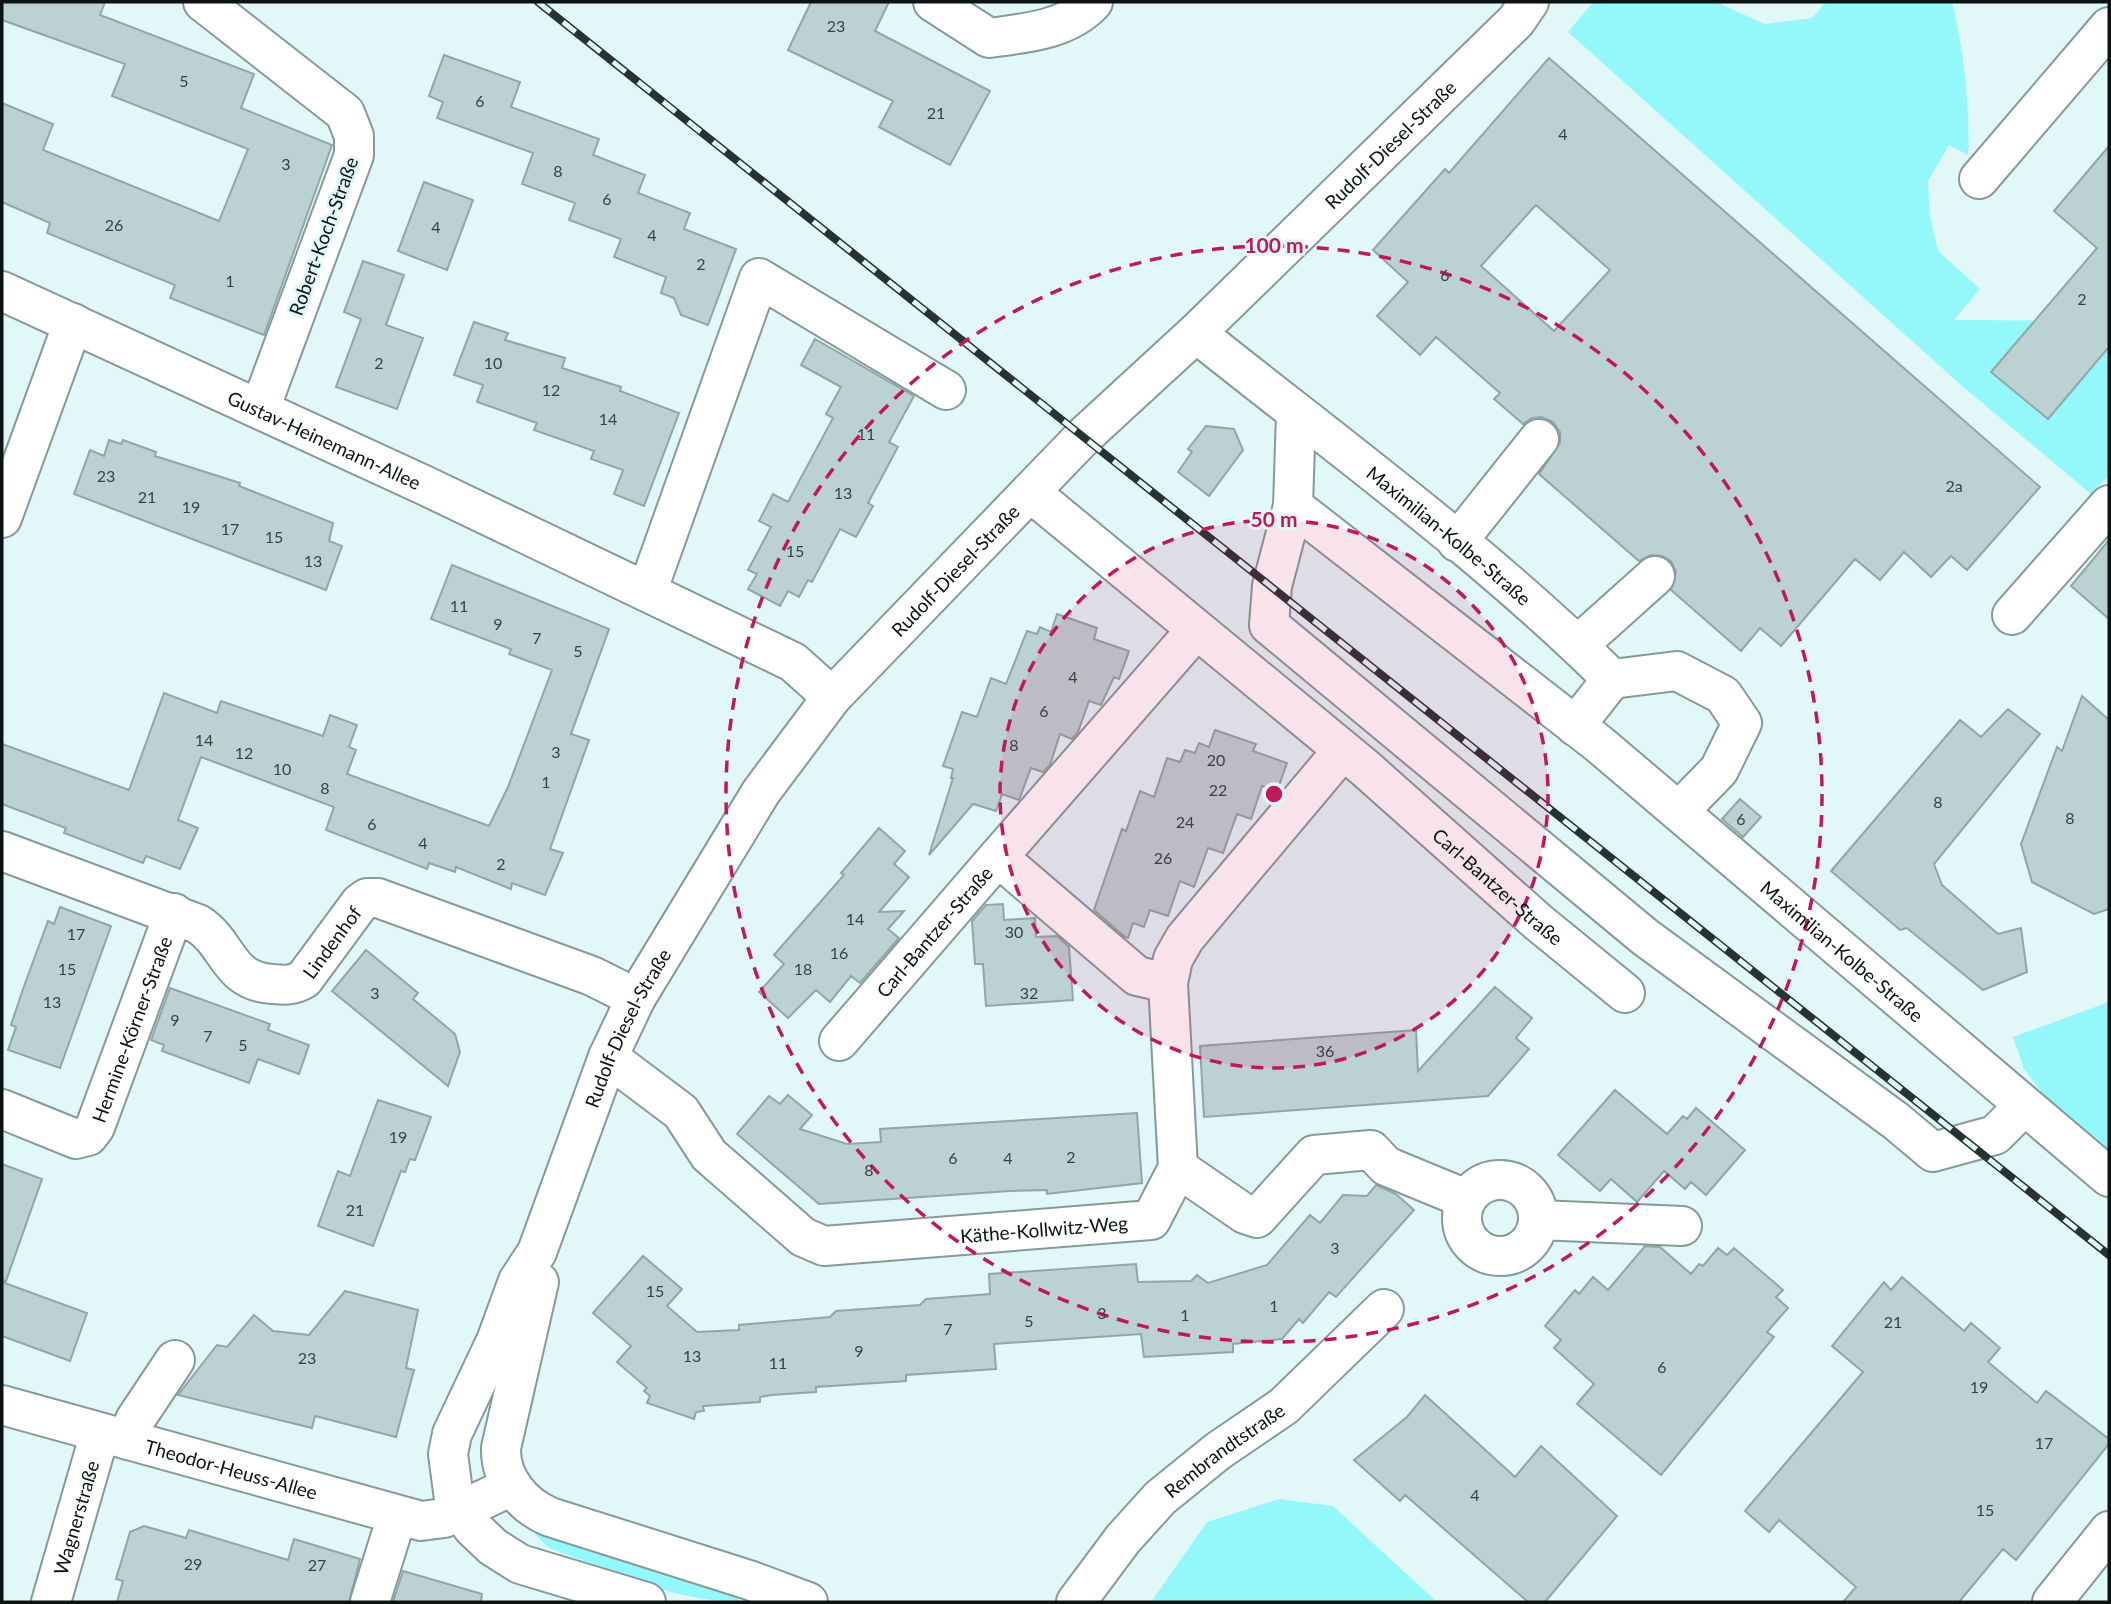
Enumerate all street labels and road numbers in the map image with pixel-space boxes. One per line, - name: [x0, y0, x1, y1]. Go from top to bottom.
- street label: Rudolf-Diesel-Straße: [1319, 75, 1460, 213]
- street label: Robert-Koch-Straße: [284, 154, 362, 318]
- street label: Gustav-Heinemann-Allee: [224, 385, 425, 494]
- street label: Maximilian-Kolbe-Straße: [1363, 461, 1536, 610]
- street label: Rudolf-Diesel-Straße: [886, 499, 1023, 641]
- street label: Carl-Bantzer-Straße: [1428, 823, 1568, 949]
- street label: Carl-Bantzer-Straße: [871, 861, 997, 1001]
- street label: Maximilian-Kolbe-Straße: [1756, 875, 1928, 1026]
- street label: Lindenhof: [297, 901, 366, 983]
- street label: Hermine-Körner-Straße: [86, 933, 176, 1125]
- street label: Rudolf-Diesel-Straße: [579, 944, 675, 1110]
- street label: Käthe-Kollwitz-Weg: [959, 1210, 1129, 1247]
- street label: Rembrandtstraße: [1159, 1398, 1289, 1502]
- street label: Theodor-Heuss-Allee: [143, 1434, 320, 1503]
- street label: Wagnerstraße: [48, 1458, 103, 1577]

